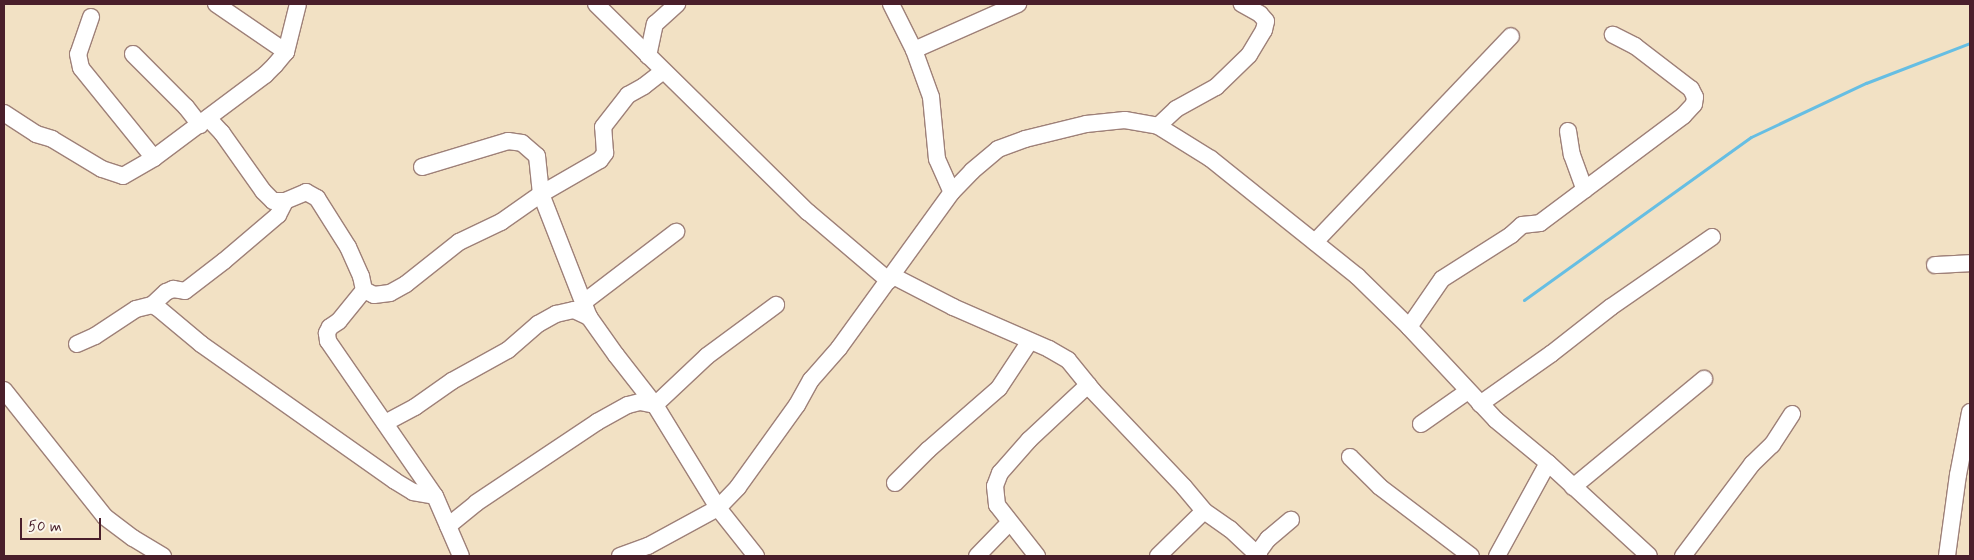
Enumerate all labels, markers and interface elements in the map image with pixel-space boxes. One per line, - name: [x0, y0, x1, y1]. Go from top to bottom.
- scale bar: [22, 508, 104, 540]
- text: 50 m: [28, 517, 62, 537]

